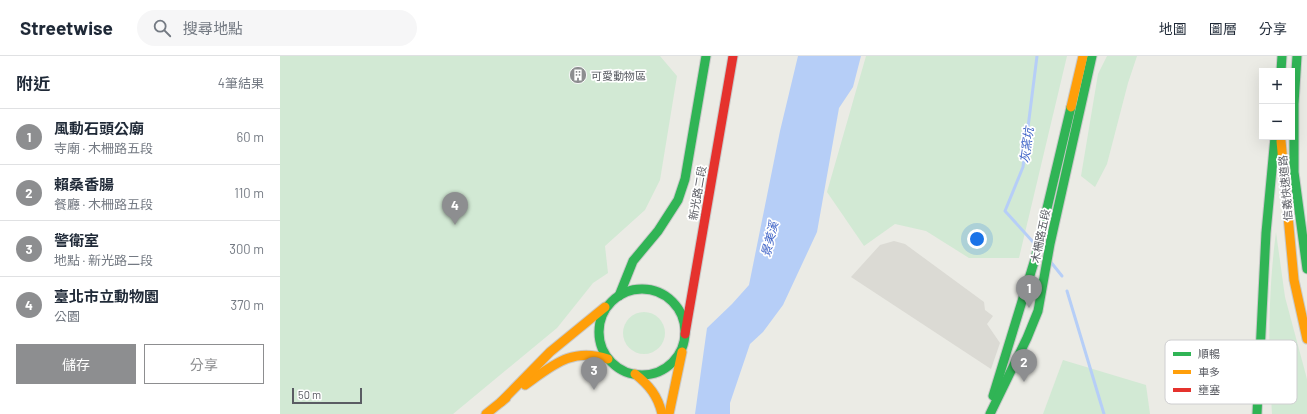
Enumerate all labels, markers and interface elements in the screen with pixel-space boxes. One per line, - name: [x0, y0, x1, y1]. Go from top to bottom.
- search box: [137, 10, 417, 46]
- text: Streetwise: [20, 16, 113, 39]
- icon: search: [151, 17, 173, 39]
- text: 搜尋地點: [183, 19, 243, 37]
- text: 地圖: [1159, 20, 1187, 37]
- text: 圖層: [1209, 20, 1237, 37]
- text: 分享: [1259, 20, 1287, 37]
- building icon: 可愛動物區: [568, 65, 588, 85]
- map controls: [1259, 68, 1295, 140]
- button: +: [1259, 68, 1295, 104]
- place label: 可愛動物區: [591, 69, 646, 82]
- text: 附近: [16, 73, 50, 93]
- text: 4筆結果: [218, 75, 264, 91]
- button: −: [1259, 104, 1295, 140]
- text: 風動石頭公廟: [54, 119, 144, 137]
- water label: 灰窯坑: [1017, 124, 1036, 164]
- text: 1: [27, 129, 31, 145]
- text: 60 m: [237, 129, 264, 145]
- text: 寺廟 · 木柵路五段: [54, 140, 153, 156]
- street label: 信義快速道路: [1276, 155, 1294, 221]
- street label: 新光路二段: [686, 165, 708, 221]
- text: 賴桑香腸: [54, 175, 114, 193]
- text: 2: [25, 185, 33, 201]
- text: 110 m: [234, 185, 264, 201]
- pin: 4: [442, 192, 468, 225]
- text: 餐廳 · 木柵路五段: [54, 196, 153, 212]
- street label: 木柵路五段: [1028, 208, 1052, 264]
- water label: 景美溪: [758, 218, 781, 258]
- your location: [967, 229, 987, 249]
- text: 警衛室: [54, 231, 99, 249]
- text: 3: [25, 241, 33, 257]
- text: 300 m: [229, 241, 264, 257]
- text: 地點 · 新光路二段: [54, 252, 153, 268]
- pin: 1: [1016, 275, 1042, 308]
- text: 臺北市立動物園: [54, 287, 159, 305]
- text: 4: [25, 297, 33, 313]
- text: 370 m: [230, 297, 264, 313]
- text: 公園: [54, 308, 80, 324]
- legend: [1165, 340, 1297, 404]
- button: 儲存: [16, 344, 136, 384]
- button: 分享: [144, 344, 264, 384]
- text: 順暢: [1198, 347, 1220, 360]
- pin: 2: [1011, 349, 1037, 382]
- pin: 3: [581, 357, 607, 390]
- text: 車多: [1198, 365, 1220, 378]
- text: 壅塞: [1198, 383, 1220, 396]
- scale bar: [292, 386, 362, 405]
- text: 50 m: [298, 388, 321, 401]

